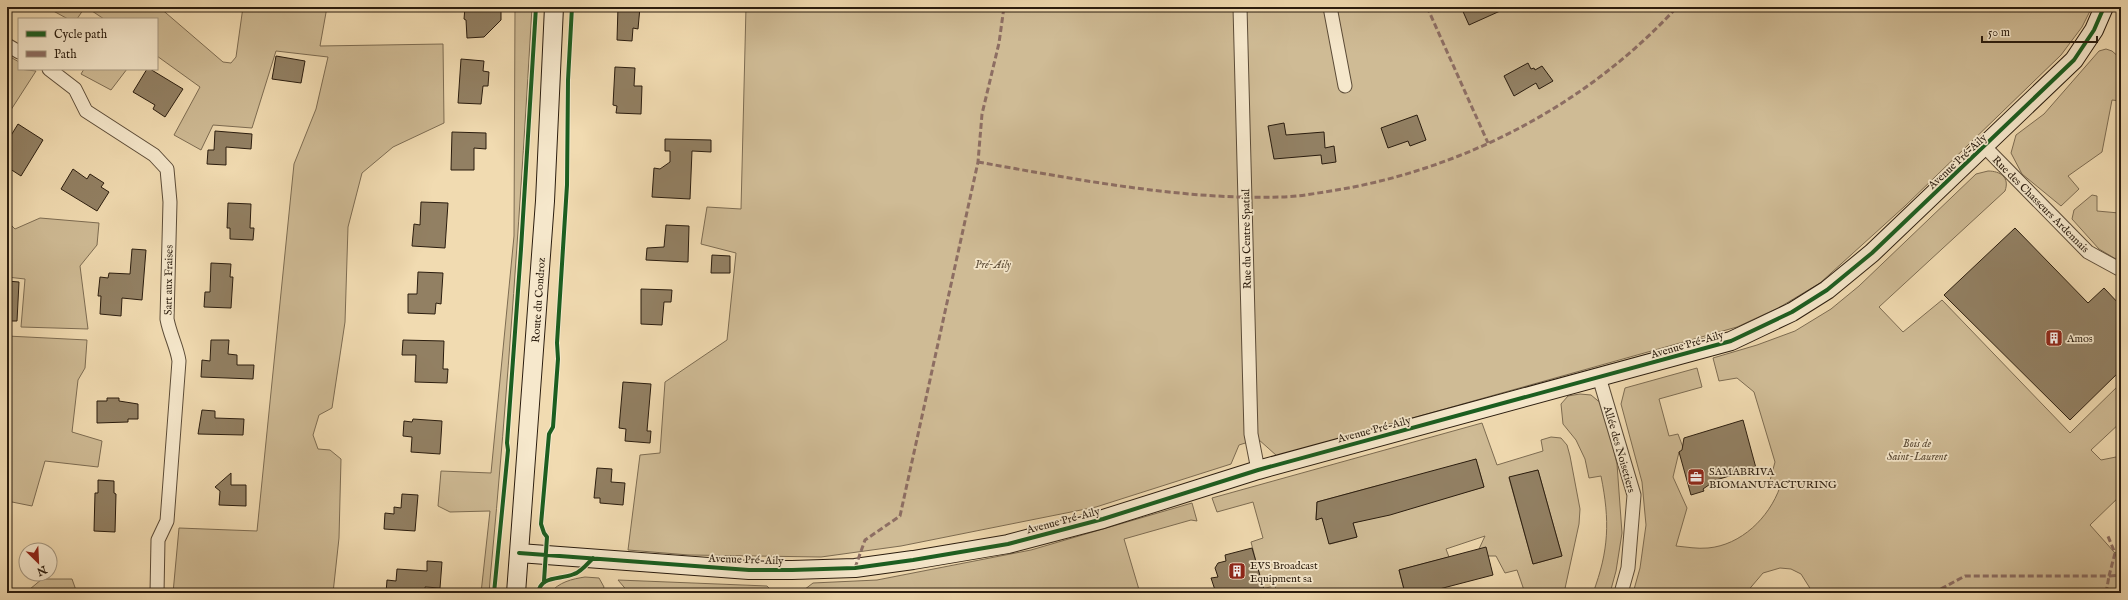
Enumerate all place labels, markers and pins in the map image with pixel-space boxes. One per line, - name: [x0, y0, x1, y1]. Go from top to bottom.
- building icon: Amos: [2044, 328, 2064, 348]
- place label: Amos: [2066, 332, 2093, 346]
- place label: SAMABRIVA BIOMANUFACTURING: [1709, 465, 1837, 492]
- office icon: SAMABRIVA BIOMANUFACTURING: [1686, 467, 1706, 487]
- place label: EVS Broadcast Equipment sa: [1250, 559, 1318, 586]
- building icon: EVS Broadcast Equipment sa: [1227, 561, 1247, 581]

